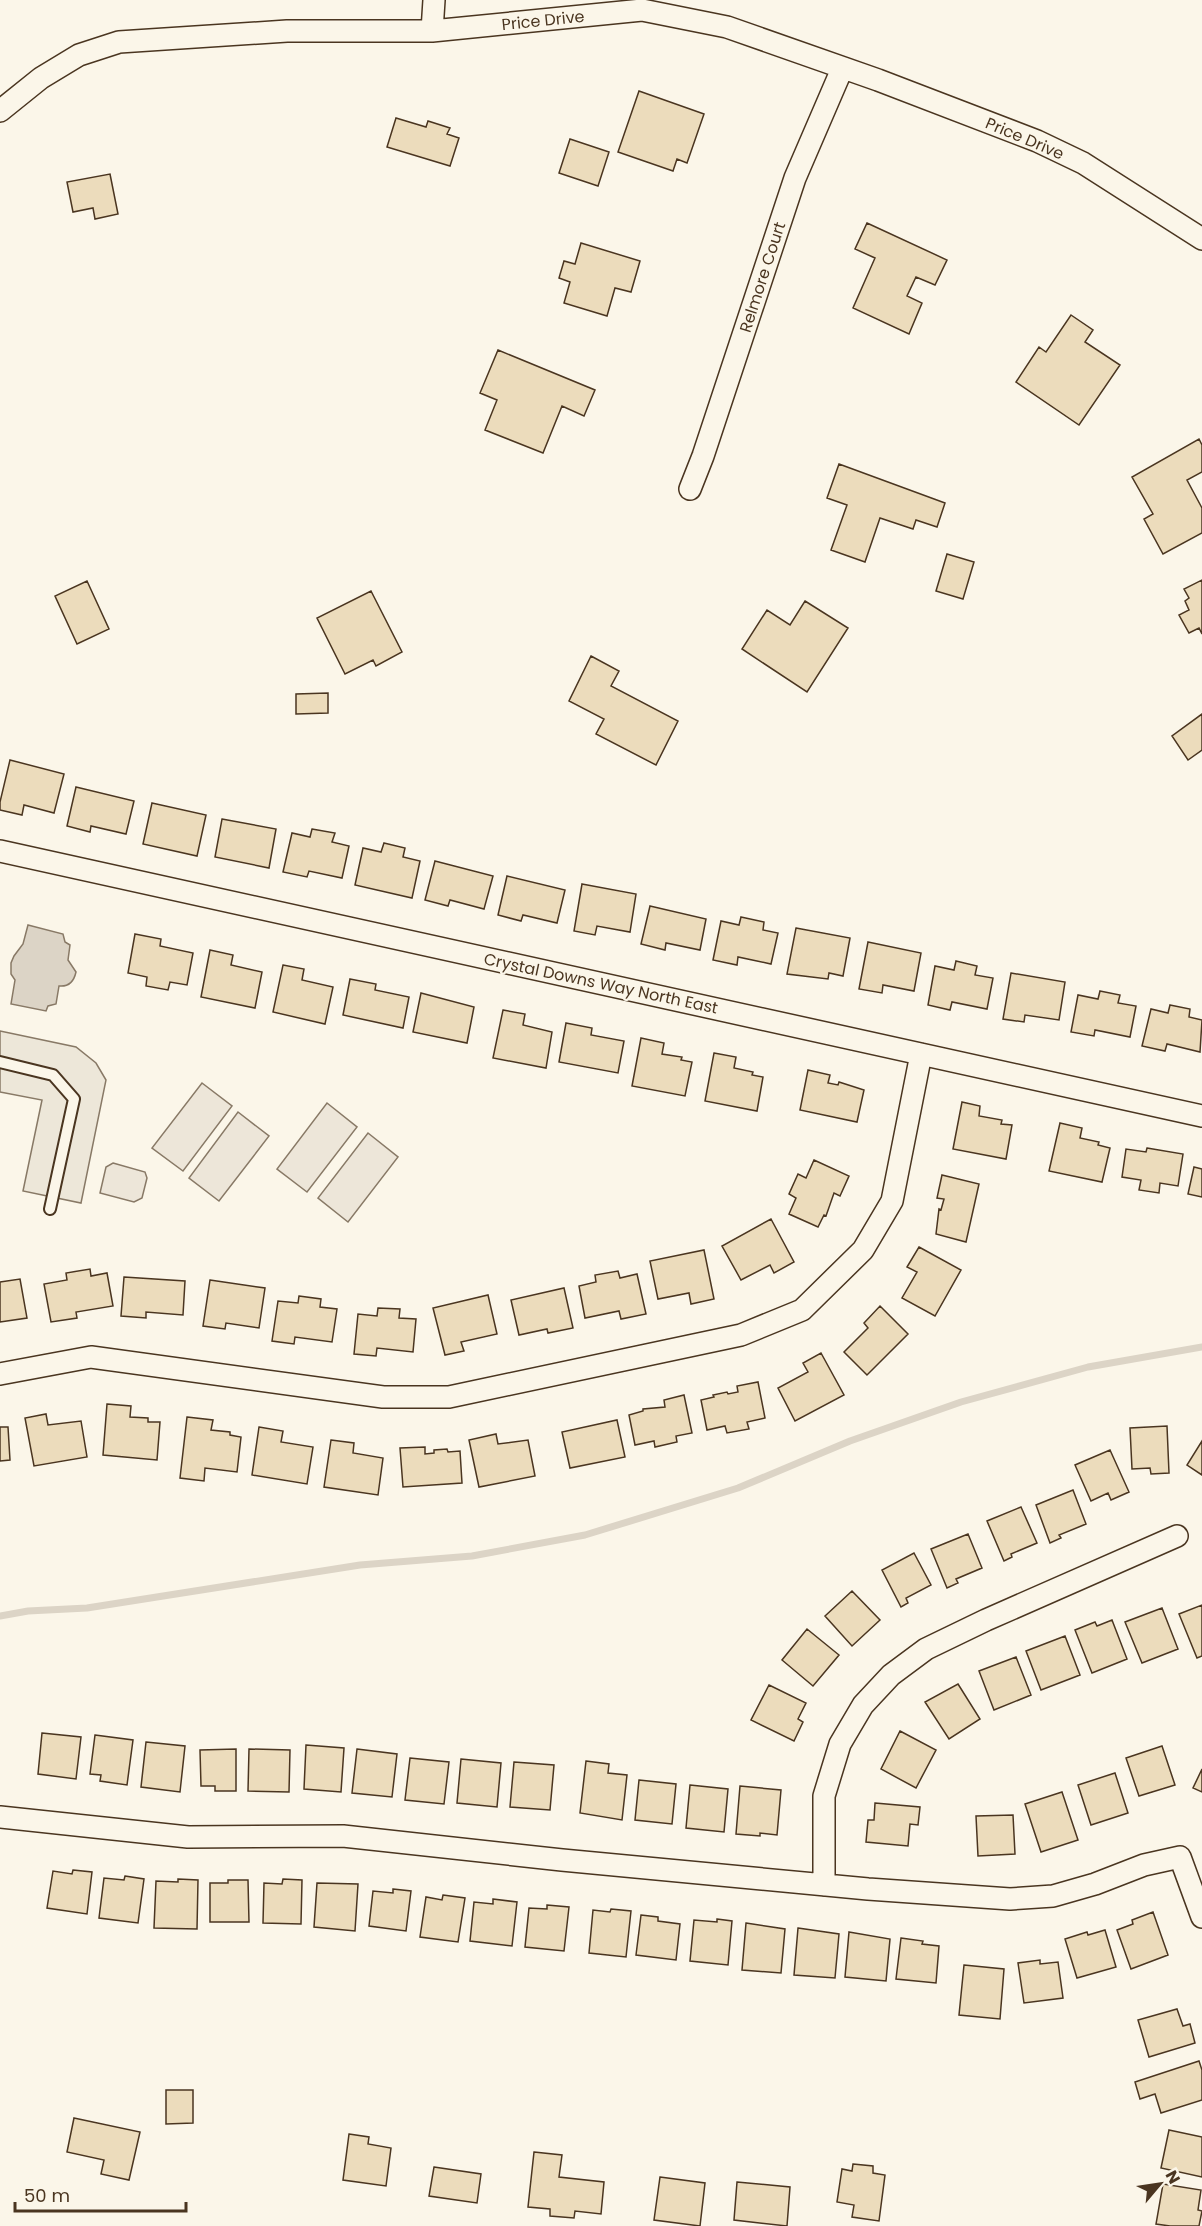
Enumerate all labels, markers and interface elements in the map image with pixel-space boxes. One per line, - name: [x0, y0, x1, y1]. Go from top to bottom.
- street label: Price Drive: [500, 5, 586, 36]
- street label: Price Drive: [982, 112, 1068, 165]
- street label: Relmore Court: [734, 219, 791, 335]
- street label: Crystal Downs Way North East: [482, 947, 720, 1020]
- north arrow: [1130, 2154, 1190, 2214]
- text: N: [1160, 2166, 1186, 2188]
- scale bar: [15, 2175, 186, 2213]
- text: 50 m: [24, 2183, 70, 2208]

